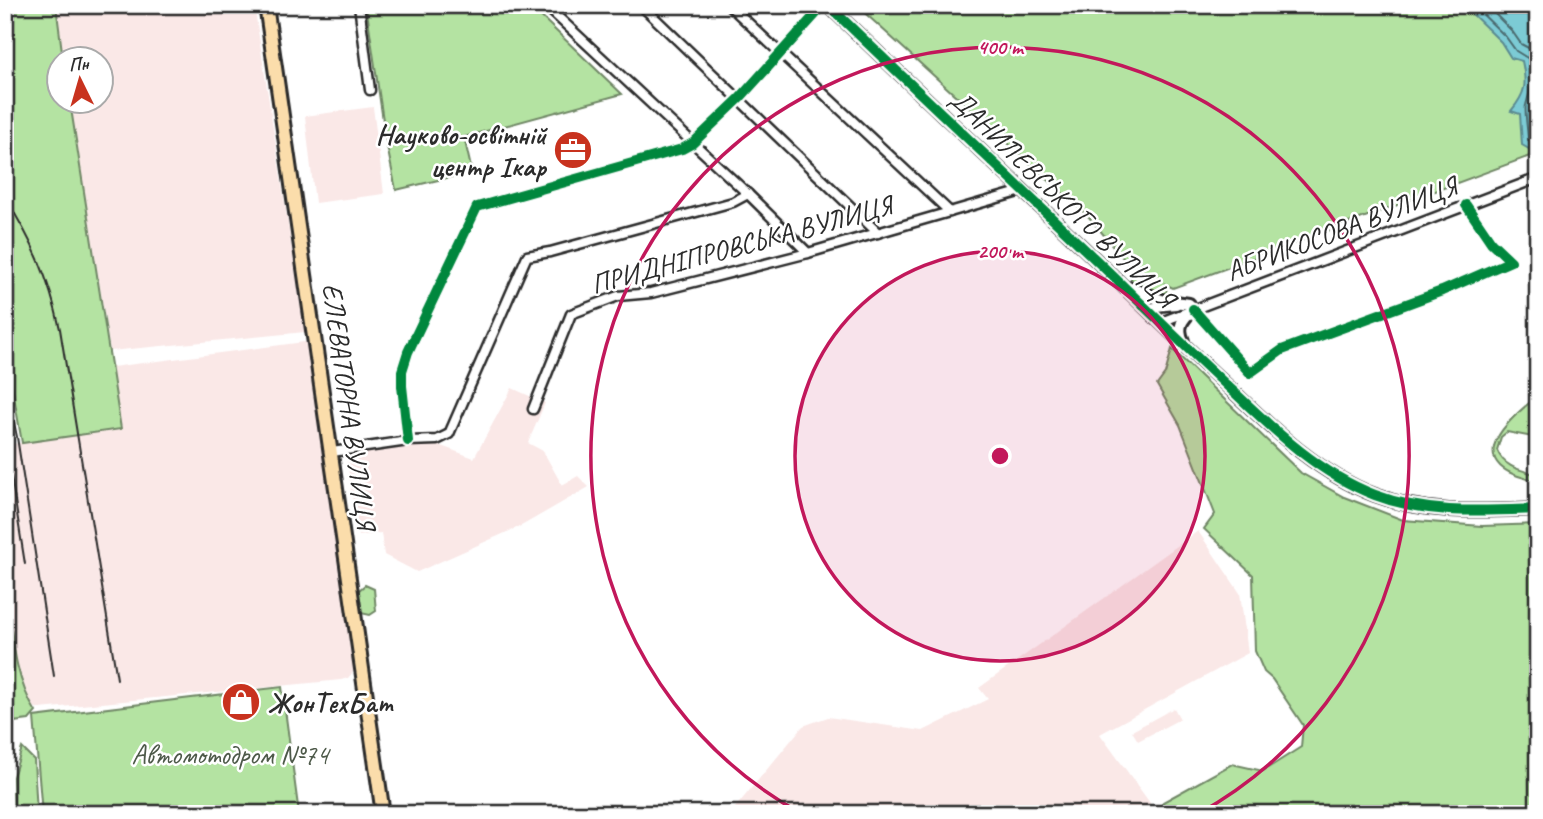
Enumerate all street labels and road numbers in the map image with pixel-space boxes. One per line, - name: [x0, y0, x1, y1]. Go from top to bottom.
- street label: ДАНИЛЕВСЬКОГО ВУЛИЦЯ: [943, 82, 1185, 317]
- street label: АБРИКОСОВА ВУЛИЦЯ: [1221, 167, 1465, 289]
- street label: ПРИДНІПРОВСЬКА ВУЛИЦЯ: [587, 187, 899, 301]
- street label: ЕЛЕВАТОРНА ВУЛИЦЯ: [315, 281, 385, 535]

